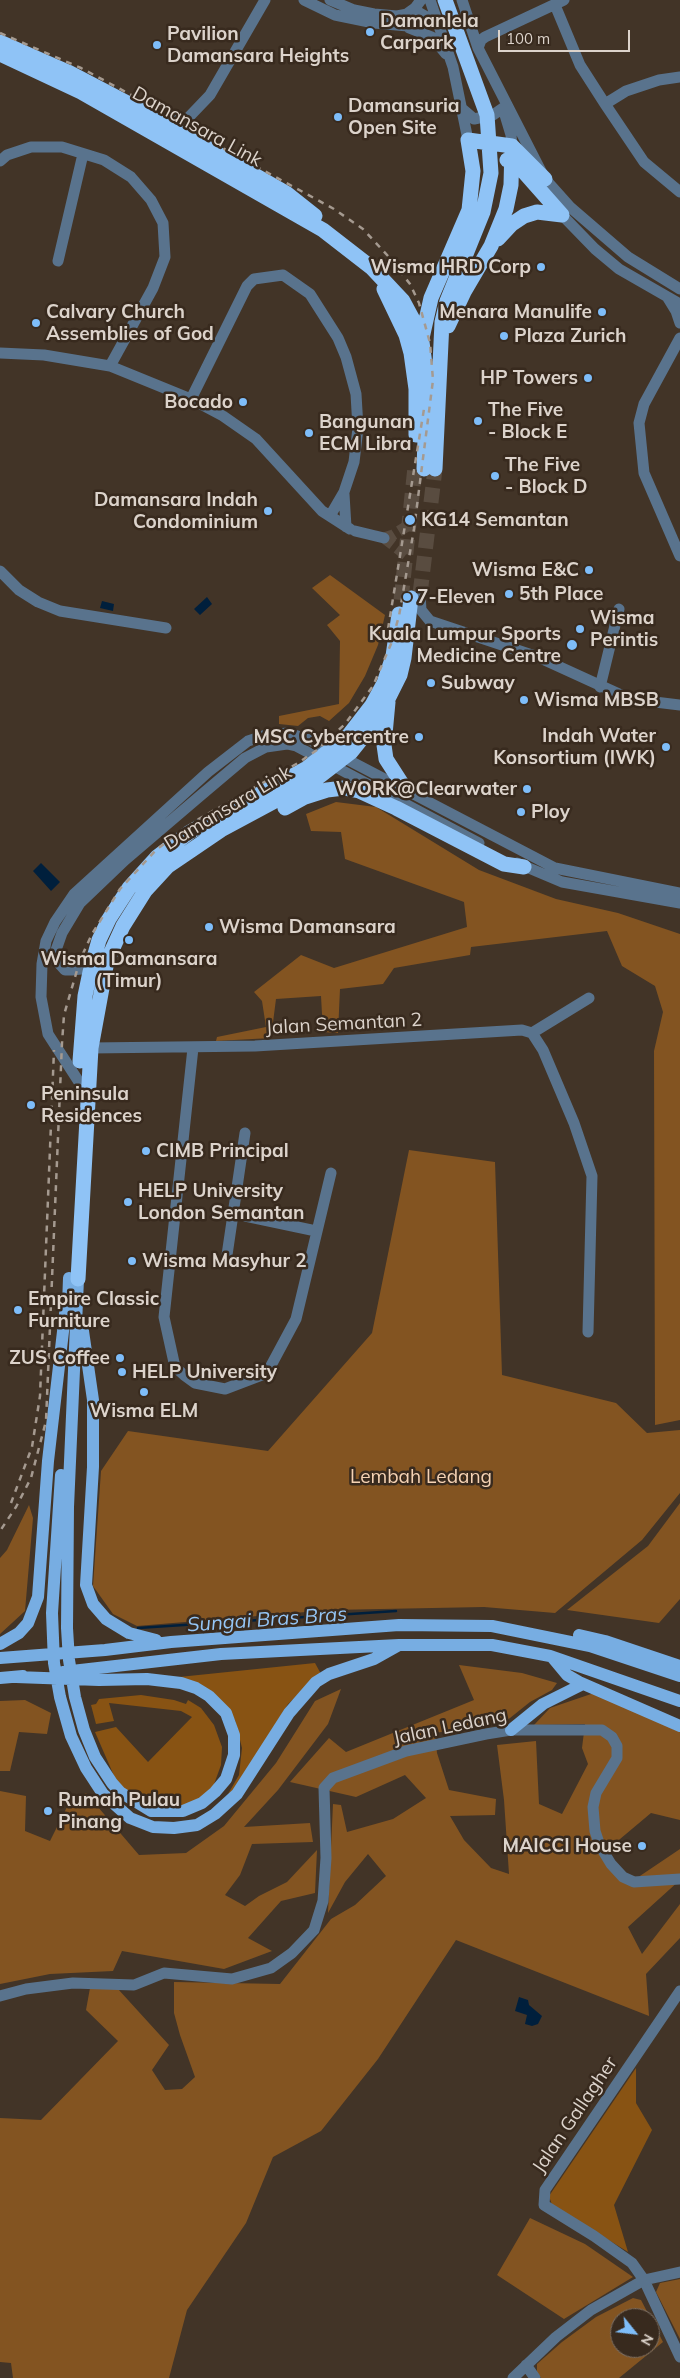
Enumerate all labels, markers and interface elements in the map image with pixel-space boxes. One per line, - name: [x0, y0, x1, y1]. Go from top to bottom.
- place label: Damanlela Carpark: [380, 10, 479, 54]
- scale bar: [500, 20, 632, 52]
- place label: Pavilion Damansara Heights: [167, 23, 349, 67]
- marker: Damanlela Carpark: [364, 26, 376, 38]
- text: 100 m: [506, 29, 550, 48]
- marker: Pavilion Damansara Heights: [151, 39, 163, 51]
- street label: Damansara Link: [128, 82, 266, 172]
- place label: Damansuria Open Site: [348, 95, 460, 139]
- marker: Damansuria Open Site: [332, 111, 344, 123]
- place label: Wisma HRD Corp: [371, 256, 531, 278]
- marker: Wisma HRD Corp: [535, 261, 547, 273]
- place label: Calvary Church Assemblies of God: [46, 301, 214, 345]
- place label: Menara Manulife: [439, 301, 592, 323]
- marker: Menara Manulife: [596, 306, 608, 318]
- marker: Calvary Church Assemblies of God: [30, 317, 42, 329]
- place label: Plaza Zurich: [514, 325, 626, 347]
- marker: Plaza Zurich: [498, 330, 510, 342]
- place label: HP Towers: [480, 367, 578, 389]
- marker: HP Towers: [582, 372, 594, 384]
- place label: Bocado: [164, 391, 233, 413]
- marker: Bocado: [237, 396, 249, 408]
- place label: The Five - Block E: [488, 399, 567, 443]
- place label: Bangunan ECM Libra: [319, 411, 413, 455]
- marker: The Five - Block E: [472, 415, 484, 427]
- marker: Bangunan ECM Libra: [303, 427, 315, 439]
- place label: The Five - Block D: [505, 454, 588, 498]
- marker: The Five - Block D: [489, 470, 501, 482]
- place label: Damansara Indah Condominium: [94, 489, 258, 533]
- marker: Damansara Indah Condominium: [262, 505, 274, 517]
- place label: KG14 Semantan: [421, 509, 569, 531]
- marker: KG14 Semantan: [403, 513, 417, 527]
- place label: Wisma E&C: [472, 559, 579, 581]
- marker: Wisma E&C: [583, 564, 595, 576]
- place label: 5th Place: [519, 583, 603, 605]
- place label: 7-Eleven: [417, 586, 495, 608]
- marker: 5th Place: [503, 588, 515, 600]
- marker: 7-Eleven: [401, 591, 413, 603]
- place label: Wisma Perintis: [590, 607, 658, 651]
- place label: Kuala Lumpur Sports Medicine Centre: [369, 623, 561, 667]
- marker: Wisma Perintis: [574, 623, 586, 635]
- marker: Kuala Lumpur Sports Medicine Centre: [565, 638, 579, 652]
- place label: Subway: [441, 672, 515, 694]
- marker: Subway: [425, 677, 437, 689]
- place label: Wisma MBSB: [534, 689, 659, 711]
- marker: Wisma MBSB: [518, 694, 530, 706]
- place label: Indah Water Konsortium (IWK): [493, 725, 656, 769]
- place label: MSC Cybercentre: [253, 726, 409, 748]
- marker: MSC Cybercentre: [413, 731, 425, 743]
- marker: Indah Water Konsortium (IWK): [660, 741, 672, 753]
- street label: Damansara Link: [160, 761, 296, 855]
- place label: WORK@Clearwater: [336, 778, 517, 800]
- marker: WORK@Clearwater: [521, 783, 533, 795]
- place label: Ploy: [531, 801, 570, 823]
- marker: Ploy: [515, 806, 527, 818]
- place label: Wisma Damansara: [219, 916, 396, 938]
- marker: Wisma Damansara: [203, 921, 215, 933]
- marker: Wisma Damansara (Timur): [123, 934, 135, 946]
- place label: Wisma Damansara (Timur): [41, 948, 217, 992]
- street label: Jalan Semantan 2: [265, 1009, 423, 1039]
- place label: Peninsula Residences: [41, 1083, 142, 1127]
- marker: Peninsula Residences: [25, 1099, 37, 1111]
- place label: CIMB Principal: [156, 1140, 289, 1162]
- marker: CIMB Principal: [140, 1145, 152, 1157]
- place label: HELP University London Semantan: [138, 1180, 304, 1224]
- marker: HELP University London Semantan: [122, 1196, 134, 1208]
- place label: Wisma Masyhur 2: [142, 1250, 307, 1272]
- marker: Wisma Masyhur 2: [126, 1255, 138, 1267]
- place label: Empire Classic Furniture: [28, 1288, 159, 1332]
- marker: Empire Classic Furniture: [12, 1304, 24, 1316]
- place label: ZUS Coffee: [9, 1347, 110, 1369]
- marker: ZUS Coffee: [114, 1352, 126, 1364]
- place label: HELP University: [132, 1361, 277, 1383]
- marker: HELP University: [116, 1366, 128, 1378]
- marker: Wisma ELM: [138, 1386, 150, 1398]
- place label: Wisma ELM: [90, 1400, 198, 1422]
- park label: Lembah Ledang: [350, 1466, 492, 1488]
- water label: Sungai Bras Bras: [186, 1602, 348, 1638]
- street label: Jalan Ledang: [391, 1704, 509, 1750]
- place label: Rumah Pulau Pinang: [58, 1789, 180, 1833]
- marker: Rumah Pulau Pinang: [42, 1805, 54, 1817]
- place label: MAICCI House: [502, 1835, 632, 1857]
- marker: MAICCI House: [636, 1840, 648, 1852]
- street label: Jalan Gallagher: [528, 2053, 622, 2177]
- north arrow: [610, 2308, 660, 2358]
- text: N: [637, 2331, 658, 2349]

